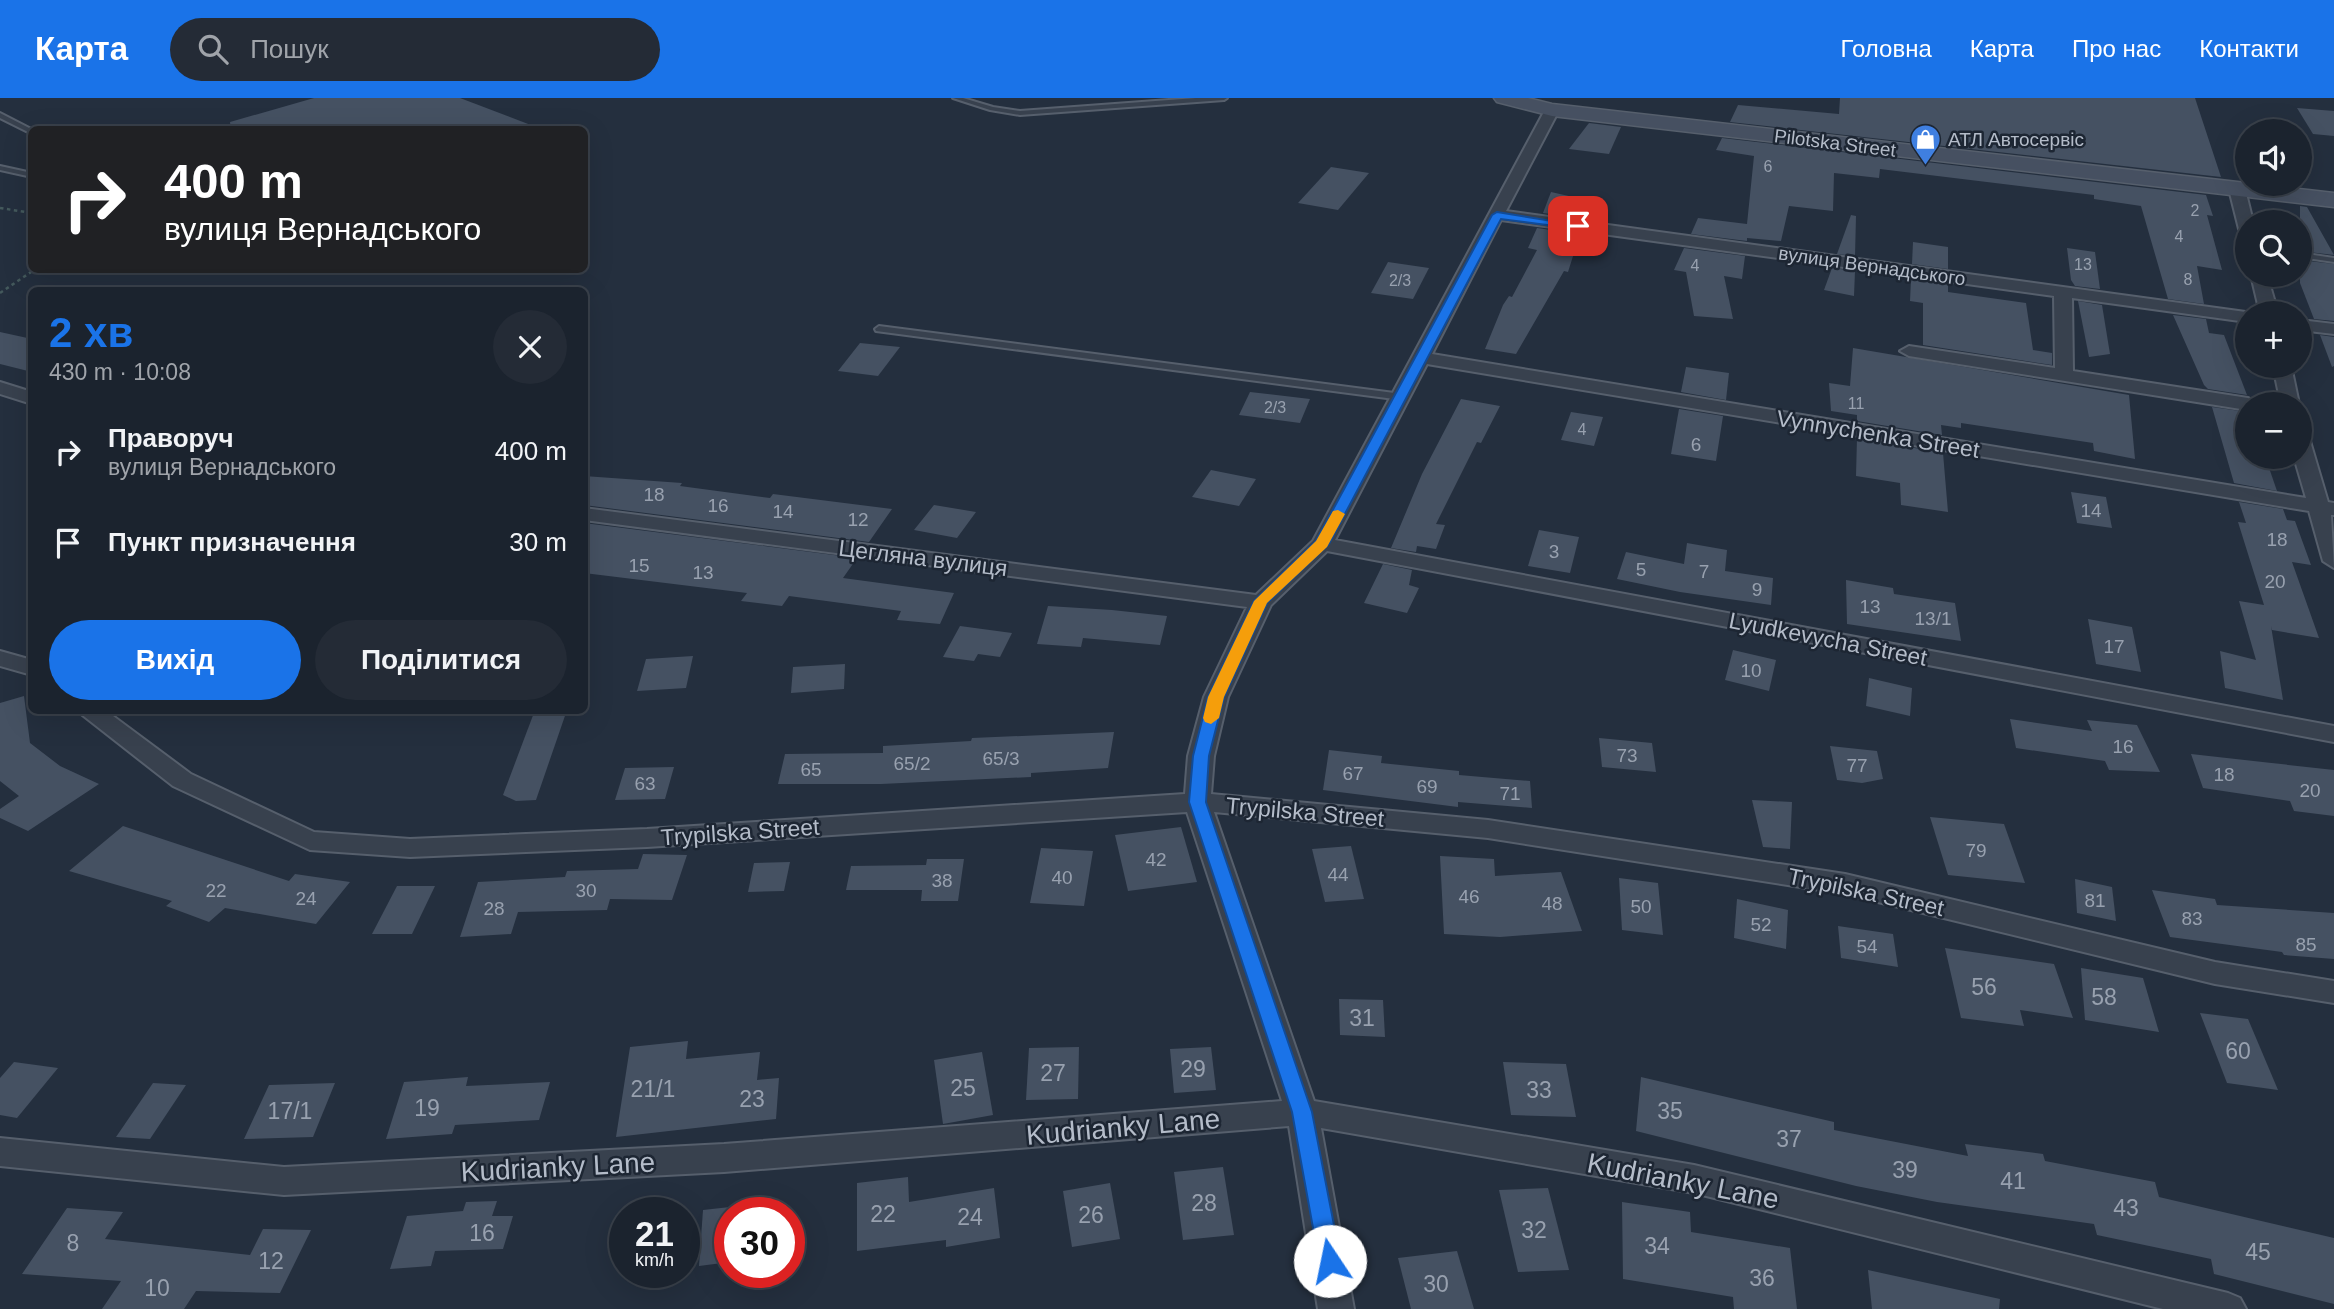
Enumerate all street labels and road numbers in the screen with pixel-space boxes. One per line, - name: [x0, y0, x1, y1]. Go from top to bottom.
- street label: Pilotska Street: [1773, 125, 1898, 161]
- street label: вулиця Вернадського: [1777, 242, 1967, 290]
- street label: Vynnychenka Street: [1775, 405, 1982, 463]
- street label: Цегляна вулиця: [837, 535, 1009, 581]
- street label: Lyudkevycha Street: [1727, 607, 1930, 671]
- street label: Trypilska Street: [1225, 792, 1386, 832]
- street label: Trypilska Street: [660, 813, 821, 851]
- street label: Trypilska Street: [1786, 863, 1947, 921]
- street label: Kudrianky Lane: [1025, 1103, 1221, 1151]
- street label: Kudrianky Lane: [460, 1146, 656, 1188]
- street label: Kudrianky Lane: [1585, 1147, 1781, 1215]

